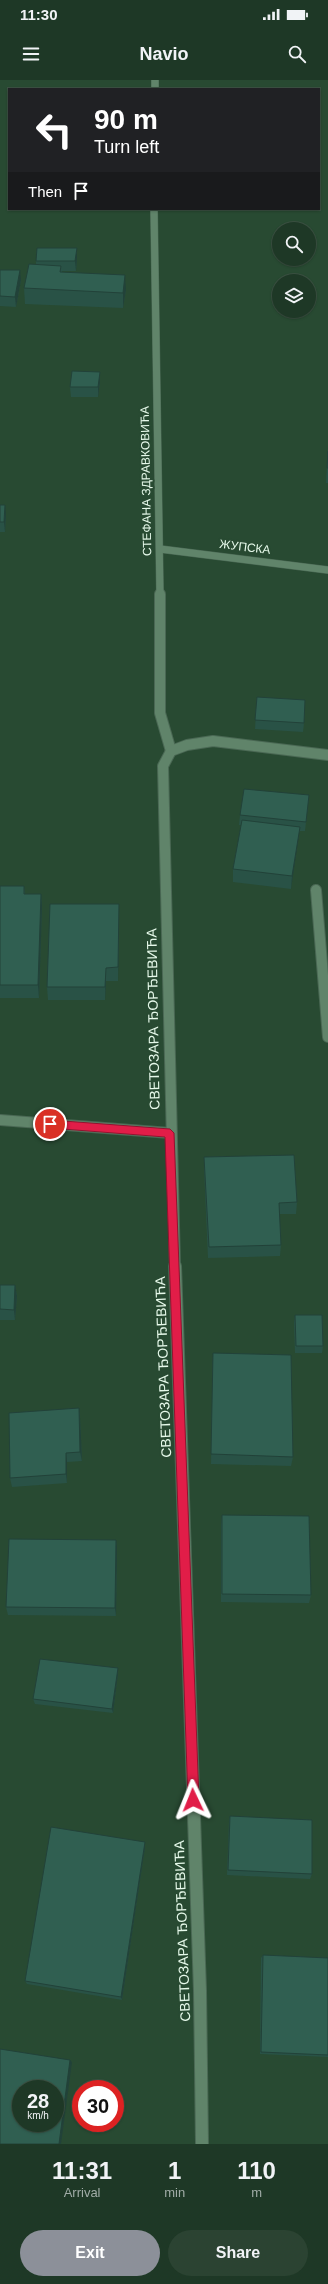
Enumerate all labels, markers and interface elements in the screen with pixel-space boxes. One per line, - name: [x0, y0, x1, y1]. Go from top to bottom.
- text: 11:30: [20, 6, 58, 23]
- icon: menu: [20, 43, 42, 65]
- icon: search: [286, 43, 308, 65]
- text: Navio: [139, 44, 189, 64]
- icon: left: [28, 104, 80, 156]
- text: 90 m: [94, 104, 158, 135]
- text: Turn left: [94, 137, 159, 157]
- icon: arrive: [70, 180, 92, 202]
- text: Then: [28, 183, 62, 200]
- map controls: [272, 222, 316, 318]
- button: search: [272, 222, 316, 266]
- button: layers: [272, 274, 316, 318]
- street label: СТЕФАНА ЗДРАВКОВИЋА: [138, 406, 154, 556]
- street label: ЖУПСКА: [219, 537, 271, 557]
- street label: СВЕТОЗАРА ЂОРЂЕВИЋА: [143, 927, 163, 1110]
- pin: [33, 1107, 67, 1141]
- icon: arrive: [39, 1113, 61, 1135]
- street label: СВЕТОЗАРА ЂОРЂЕВИЋА: [152, 1275, 174, 1458]
- position arrow: [172, 1779, 214, 1821]
- street label: СВЕТОЗАРА ЂОРЂЕВИЋА: [171, 1839, 193, 2022]
- speed limit sign: 30: [72, 2080, 124, 2132]
- text: 28: [27, 2090, 49, 2112]
- text: km/h: [27, 2110, 49, 2121]
- text: 11:31: [52, 2157, 112, 2184]
- text: 1: [168, 2157, 181, 2184]
- text: 110: [237, 2157, 276, 2184]
- text: Arrival: [64, 2185, 101, 2200]
- text: min: [164, 2185, 185, 2200]
- text: m: [251, 2185, 262, 2200]
- button: Exit: [20, 2230, 160, 2276]
- button: Share: [168, 2230, 308, 2276]

